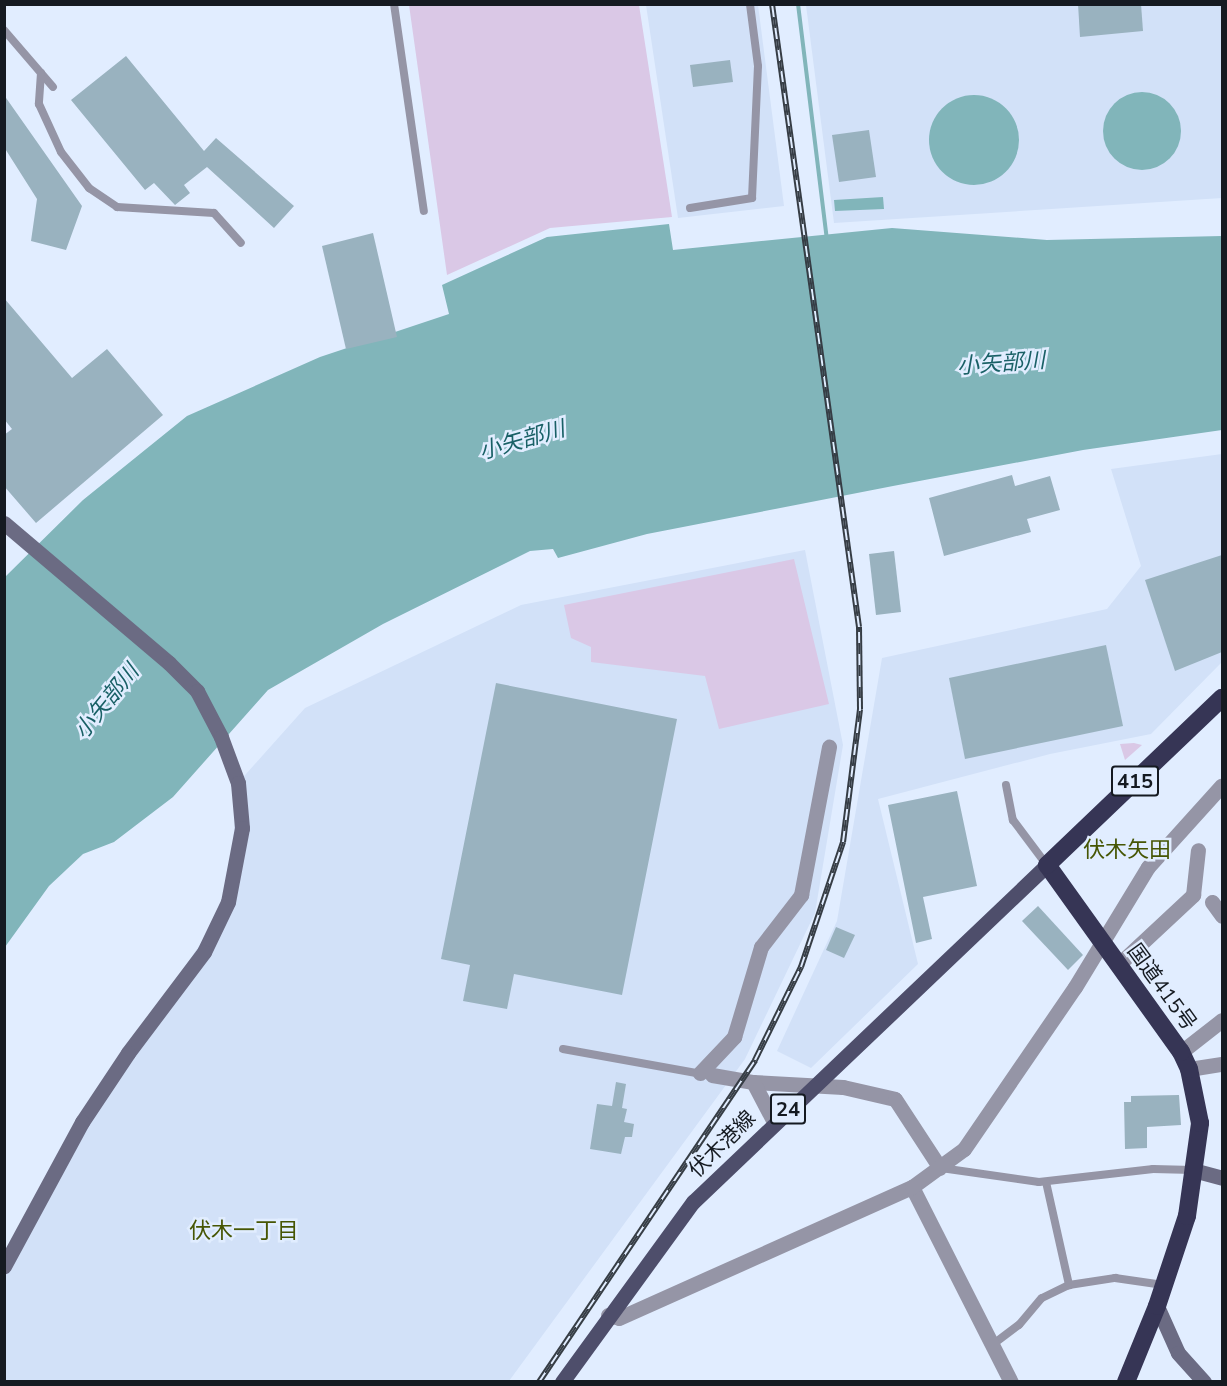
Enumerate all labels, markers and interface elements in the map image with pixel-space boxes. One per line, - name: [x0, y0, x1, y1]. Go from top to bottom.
- water label: 小矢部川: [956, 348, 1046, 380]
- water label: 小矢部川: [476, 416, 568, 466]
- water label: 小矢部川: [69, 659, 145, 745]
- road number: 415: [1111, 764, 1159, 798]
- district label: 伏木矢田: [1083, 838, 1171, 864]
- street label: 国道415号: [1122, 939, 1202, 1035]
- road number: 24: [770, 1092, 806, 1126]
- street label: 伏木港線: [683, 1105, 761, 1183]
- district label: 伏木一丁目: [189, 1219, 299, 1245]

